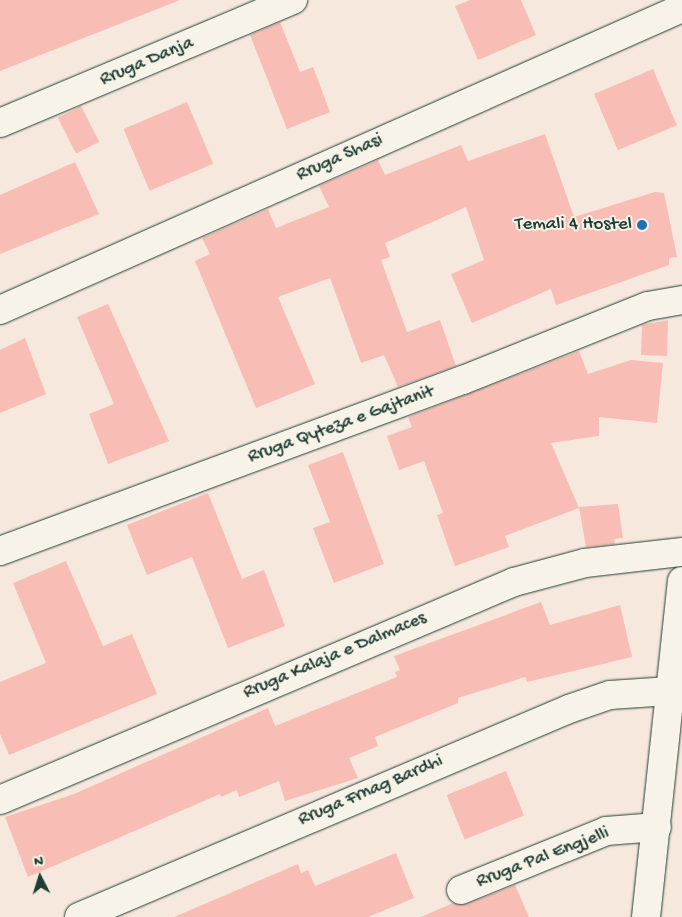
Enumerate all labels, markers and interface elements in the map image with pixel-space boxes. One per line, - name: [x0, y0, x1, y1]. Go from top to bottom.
- street label: Rruga Danja: [97, 32, 197, 92]
- street label: Rruga Shasi: [293, 129, 387, 187]
- place label: Temali 4 Hostel: [515, 214, 632, 236]
- marker: Temali 4 Hostel: [636, 219, 648, 231]
- street label: Rruga Qyteza e Gajtanit: [245, 381, 437, 469]
- street label: Rruga Kalaja e Dalmaces: [240, 607, 430, 705]
- street label: Rruga Frnag Bardhi: [295, 750, 447, 832]
- street label: Rruga Pal Engjelli: [473, 822, 613, 894]
- north arrow: [15, 852, 65, 902]
- text: N: [33, 853, 44, 870]

